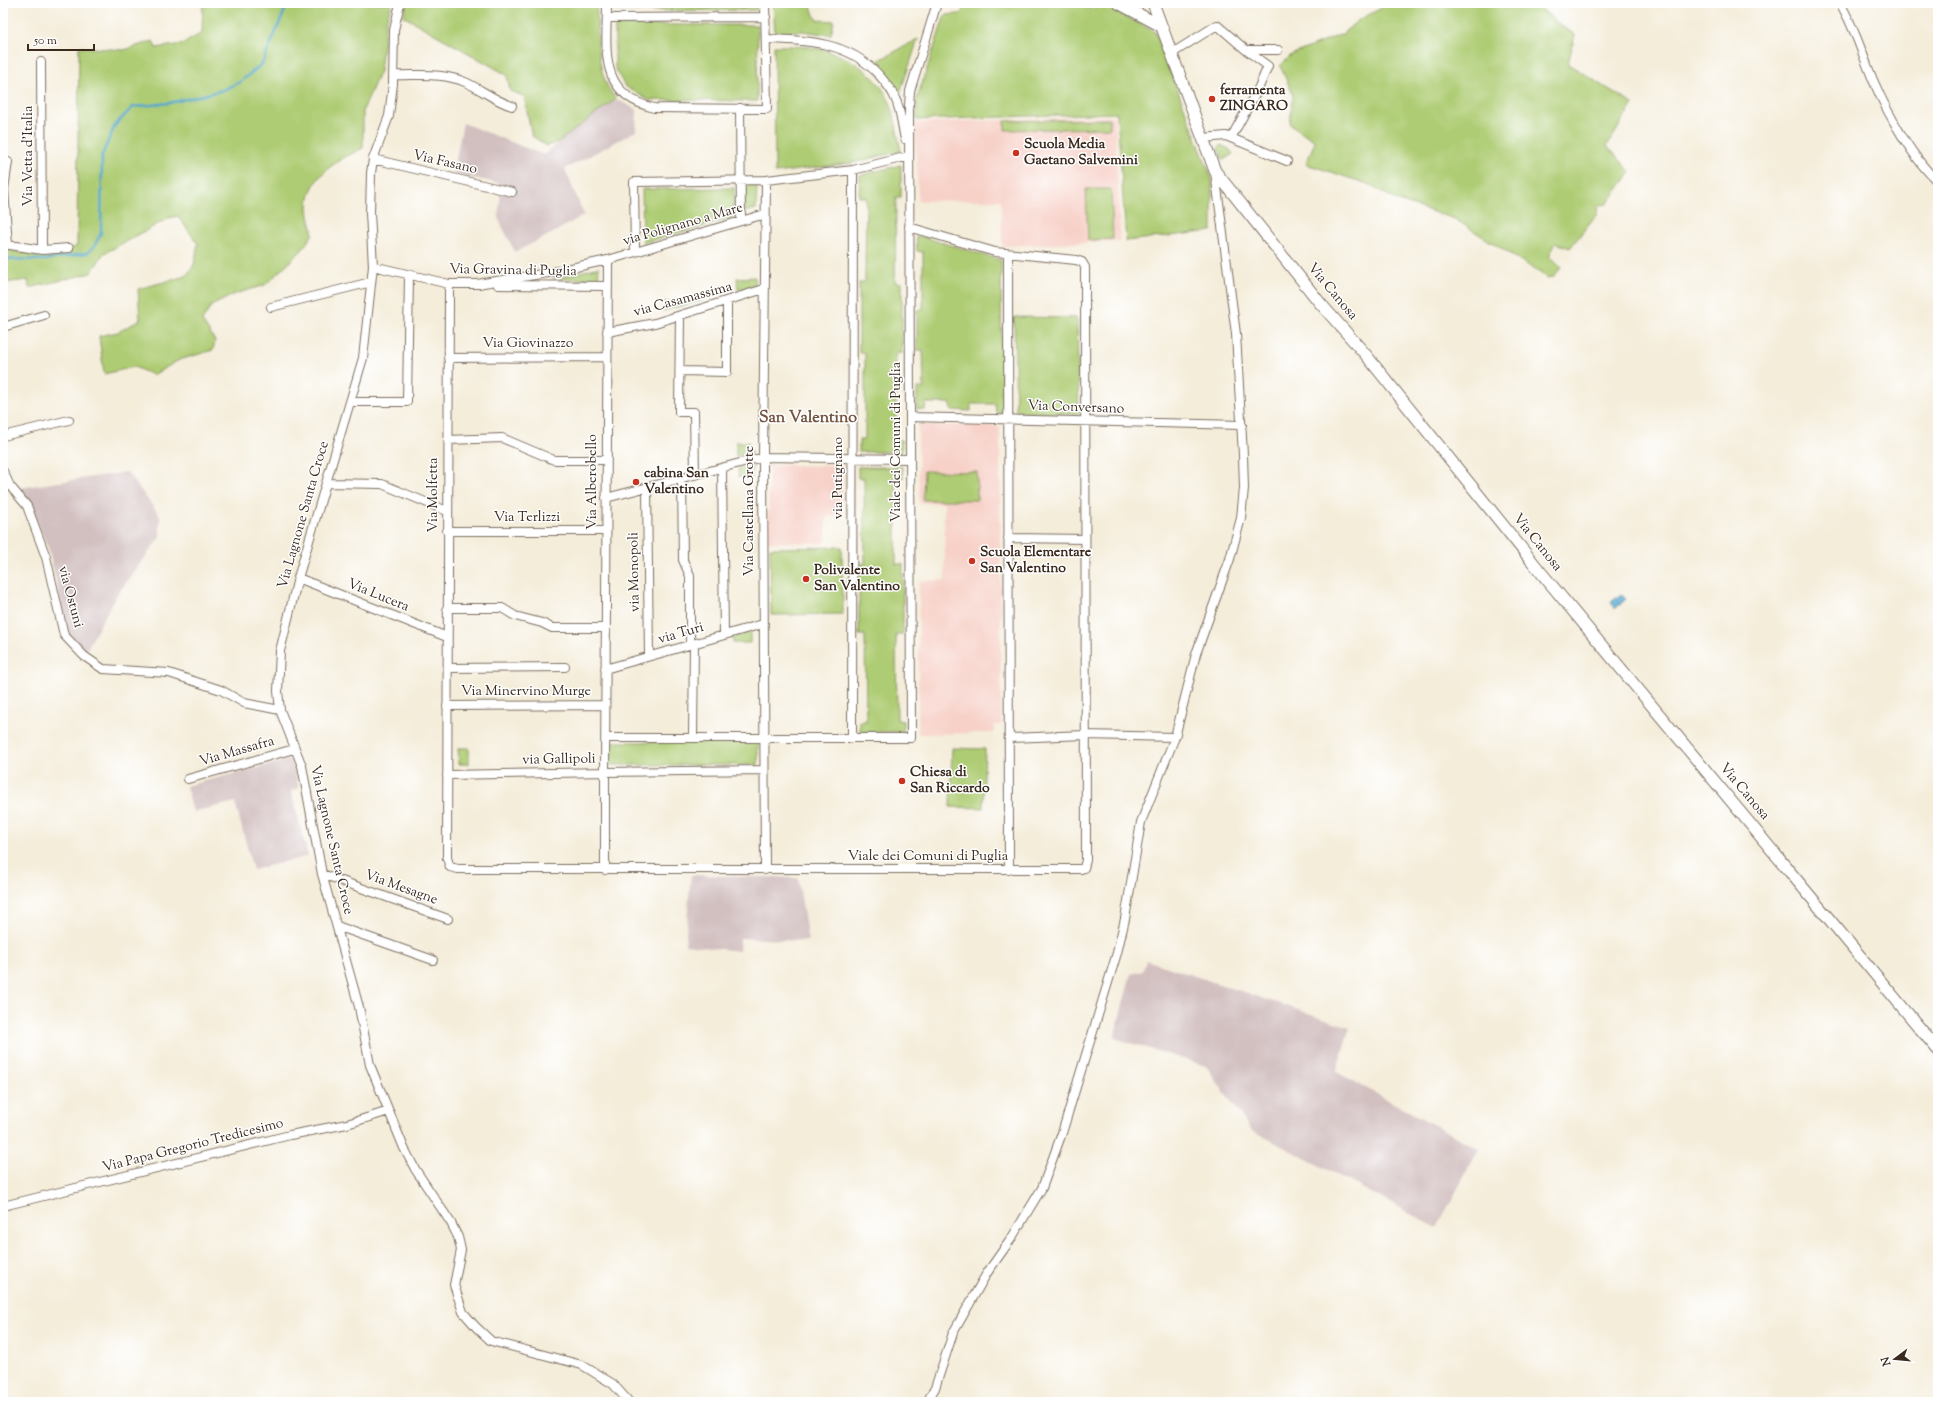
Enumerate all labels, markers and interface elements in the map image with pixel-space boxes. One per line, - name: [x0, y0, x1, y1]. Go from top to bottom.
- scale bar: [28, 26, 94, 52]
- text: 50 m: [33, 32, 57, 50]
- place label: ferramenta ZINGARO: [1220, 81, 1288, 117]
- marker: ferramenta ZINGARO: [1207, 94, 1217, 104]
- street label: Via Vetta d'Italia: [19, 105, 39, 206]
- place label: Scuola Media Gaetano Salvemini: [1024, 135, 1138, 171]
- street label: Via Fasano: [411, 146, 480, 180]
- marker: Scuola Media Gaetano Salvemini: [1011, 148, 1021, 158]
- street label: via Polignano a Mare: [621, 198, 745, 252]
- street label: Via Canosa: [1302, 259, 1362, 325]
- street label: Via Gravina di Puglia: [449, 260, 578, 282]
- street label: via Casamassima: [631, 277, 735, 323]
- street label: Via Giovinazzo: [483, 334, 574, 354]
- street label: Viale dei Comuni di Puglia: [887, 361, 907, 522]
- street label: Via Conversano: [1027, 396, 1125, 420]
- district label: San Valentino: [759, 407, 857, 430]
- street label: Via Alberobello: [583, 434, 603, 530]
- street label: via Putignano: [829, 436, 849, 519]
- street label: Via Lagnone Santa Croce: [273, 439, 335, 591]
- street label: Via Castellana Grotte: [740, 446, 760, 576]
- street label: Via Molfetta: [424, 457, 444, 533]
- place label: cabina San Valentino: [644, 464, 710, 500]
- marker: cabina San Valentino: [631, 477, 641, 487]
- street label: Via Terlizzi: [494, 508, 560, 528]
- street label: Via Canosa: [1507, 510, 1567, 577]
- street label: via Monopoli: [624, 532, 646, 612]
- place label: Scuola Elementare San Valentino: [980, 543, 1092, 579]
- marker: Scuola Elementare San Valentino: [967, 556, 977, 566]
- place label: Polivalente San Valentino: [814, 561, 900, 597]
- street label: via Ostuni: [52, 564, 88, 630]
- marker: Polivalente San Valentino: [801, 574, 811, 584]
- street label: Via Lucera: [344, 575, 412, 618]
- street label: via Turi: [656, 618, 706, 650]
- street label: Via Minervino Murge: [461, 682, 591, 702]
- street label: Via Massafra: [197, 732, 277, 772]
- street label: via Gallipoli: [522, 749, 596, 771]
- street label: Via Canosa: [1714, 759, 1774, 825]
- street label: Via Lagnone Santa Croce: [304, 763, 358, 917]
- place label: Chiesa di San Riccardo: [910, 763, 990, 799]
- marker: Chiesa di San Riccardo: [897, 776, 907, 786]
- street label: Viale dei Comuni di Puglia: [848, 847, 1009, 867]
- street label: Via Mesagne: [362, 866, 440, 910]
- street label: Via Papa Gregorio Tredicesimo: [100, 1114, 286, 1178]
- north arrow: [1875, 1339, 1915, 1379]
- text: N: [1877, 1355, 1896, 1369]

